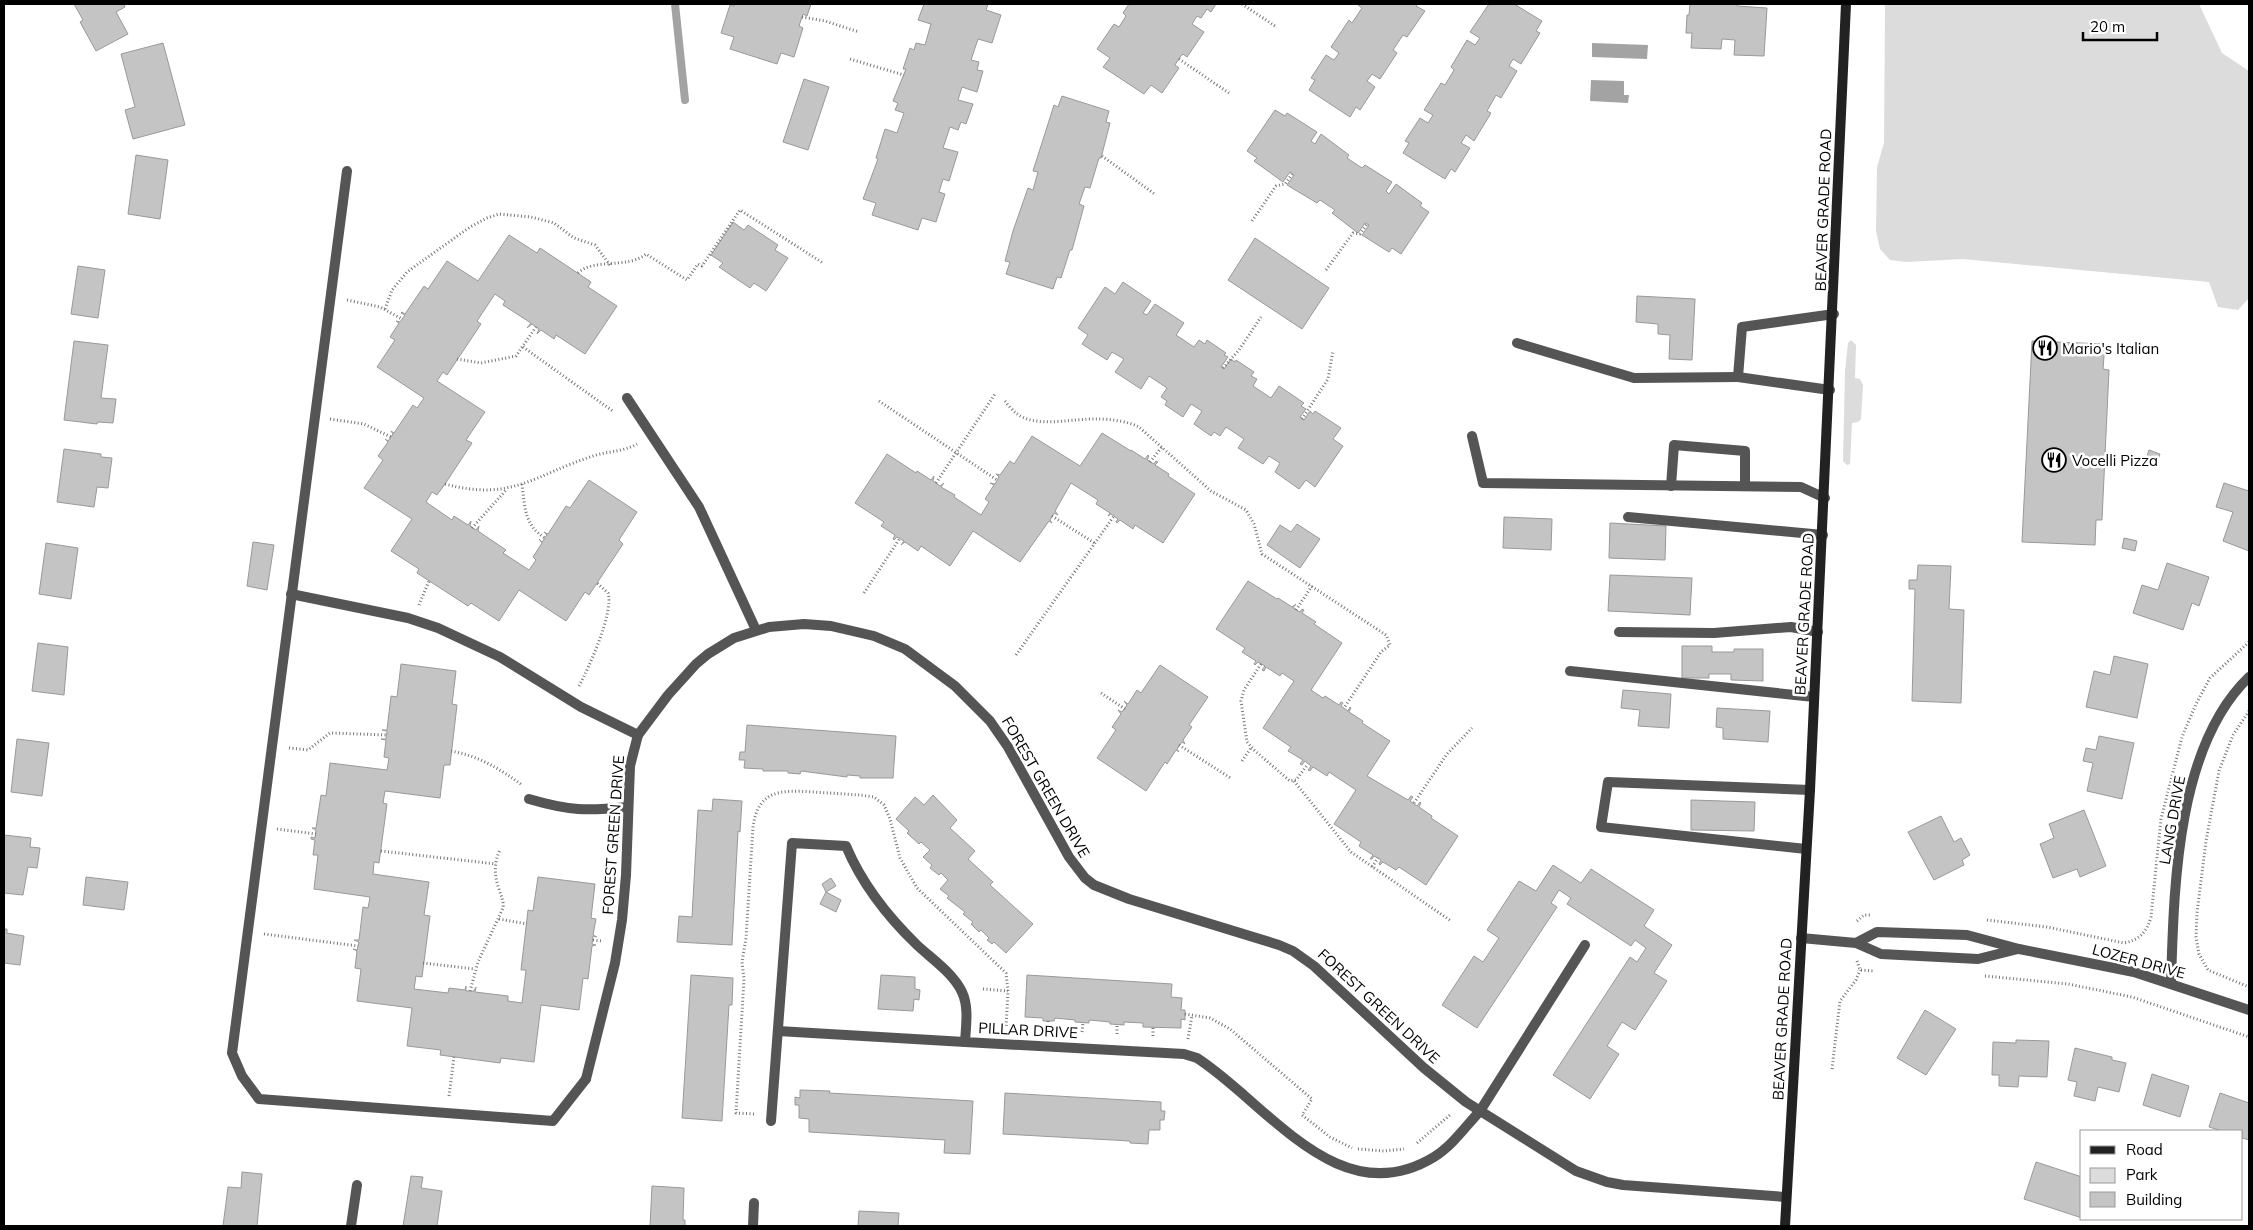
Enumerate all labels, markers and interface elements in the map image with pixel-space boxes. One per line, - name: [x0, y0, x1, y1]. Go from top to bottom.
- scale bar: [2083, 10, 2157, 42]
- text: 20 m: [2090, 17, 2125, 36]
- street label: BEAVER GRADE ROAD: [1811, 128, 1835, 292]
- restaurant icon: Mario's Italian: [2032, 335, 2058, 361]
- place label: Mario's Italian: [2062, 339, 2159, 358]
- restaurant icon: Vocelli Pizza: [2041, 447, 2067, 473]
- place label: Vocelli Pizza: [2072, 451, 2158, 470]
- street label: BEAVER GRADE ROAD: [1790, 532, 1818, 696]
- street label: FOREST GREEN DRIVE: [998, 713, 1094, 861]
- street label: FOREST GREEN DRIVE: [598, 754, 628, 915]
- street label: LANG DRIVE: [2155, 774, 2189, 866]
- street label: BEAVER GRADE ROAD: [1768, 937, 1796, 1101]
- street label: LOZER DRIVE: [2090, 939, 2188, 983]
- street label: FOREST GREEN DRIVE: [1314, 945, 1444, 1068]
- street label: PILLAR DRIVE: [978, 1018, 1078, 1042]
- legend: [2080, 1130, 2243, 1220]
- text: Road: [2126, 1140, 2163, 1159]
- text: Park: [2126, 1165, 2158, 1184]
- text: Building: [2126, 1190, 2182, 1209]

